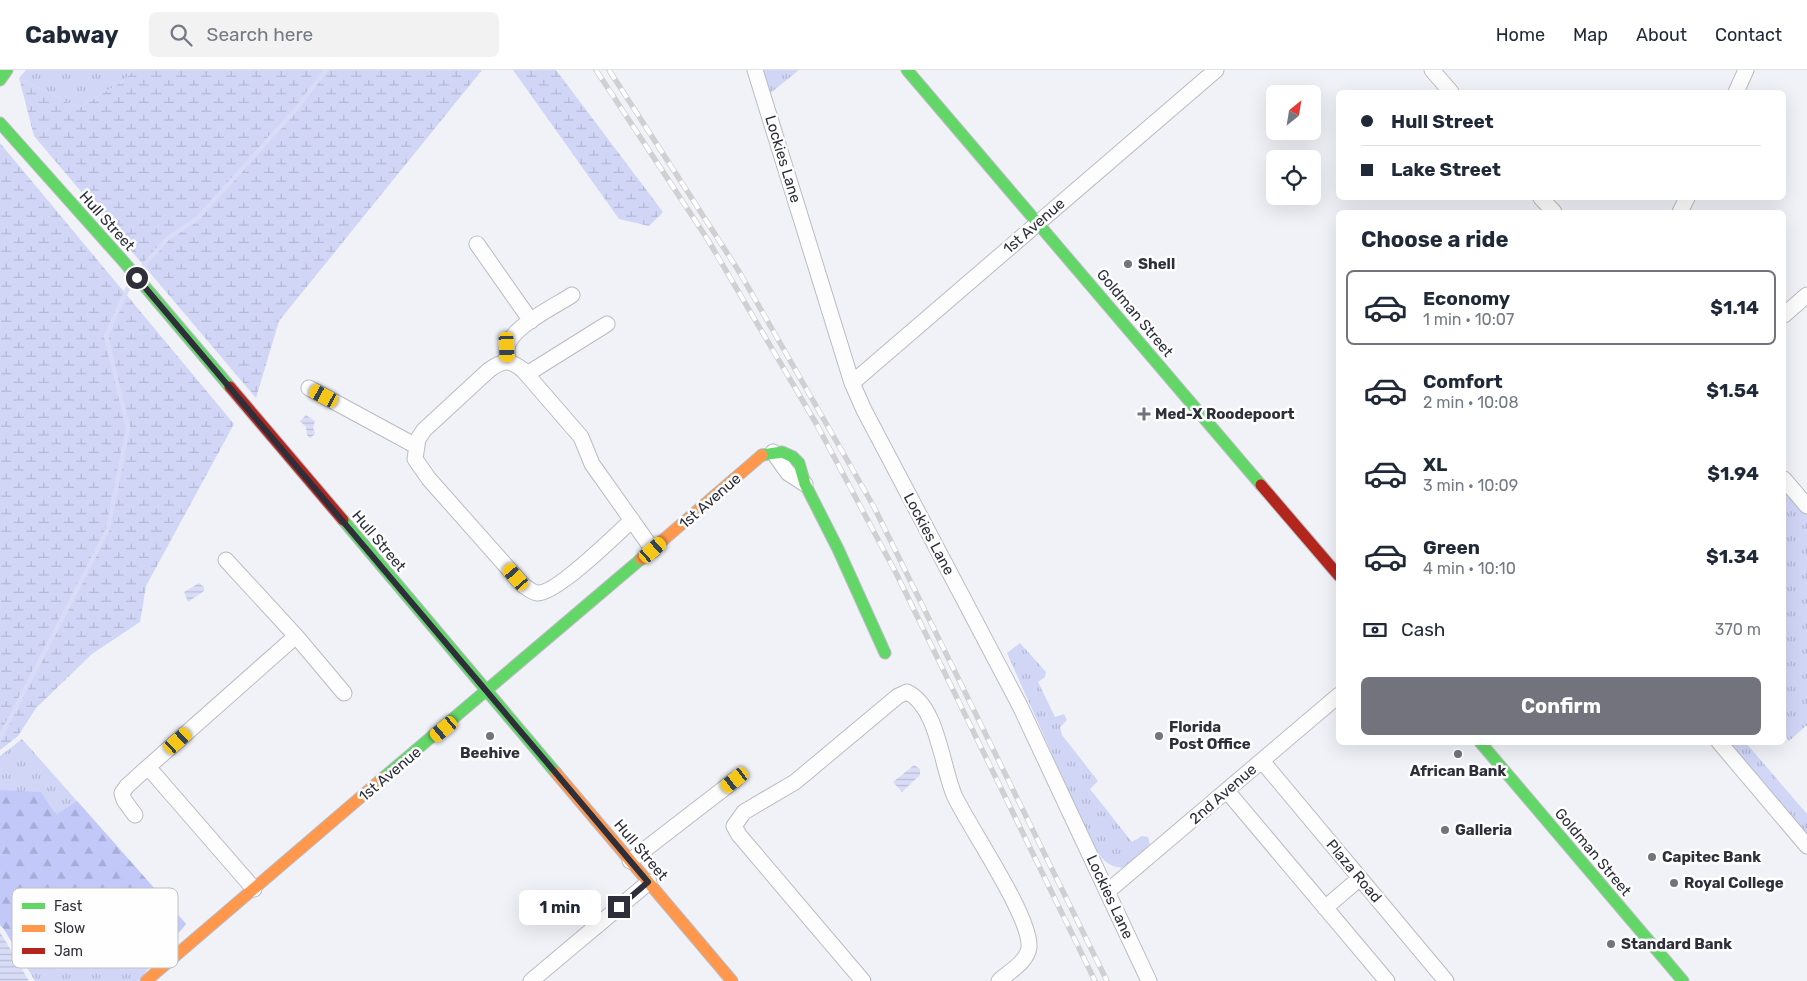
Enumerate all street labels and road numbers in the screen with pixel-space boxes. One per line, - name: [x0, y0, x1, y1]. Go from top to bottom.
- street label: Lockies Lane: [761, 113, 805, 205]
- street label: Hull Street: [76, 187, 139, 255]
- street label: 1st Avenue: [1000, 194, 1068, 258]
- street label: Goldman Street: [1093, 265, 1177, 361]
- street label: 1st Avenue: [676, 469, 744, 533]
- street label: Lockies Lane: [900, 490, 958, 578]
- street label: Hull Street: [348, 507, 410, 575]
- street label: 1st Avenue: [355, 743, 425, 805]
- street label: 2nd Avenue: [1186, 760, 1260, 828]
- street label: Goldman Street: [1551, 804, 1635, 900]
- street label: Hull Street: [610, 816, 672, 884]
- street label: Plaza Road: [1322, 836, 1386, 906]
- street label: Lockies Lane: [1083, 852, 1137, 942]

